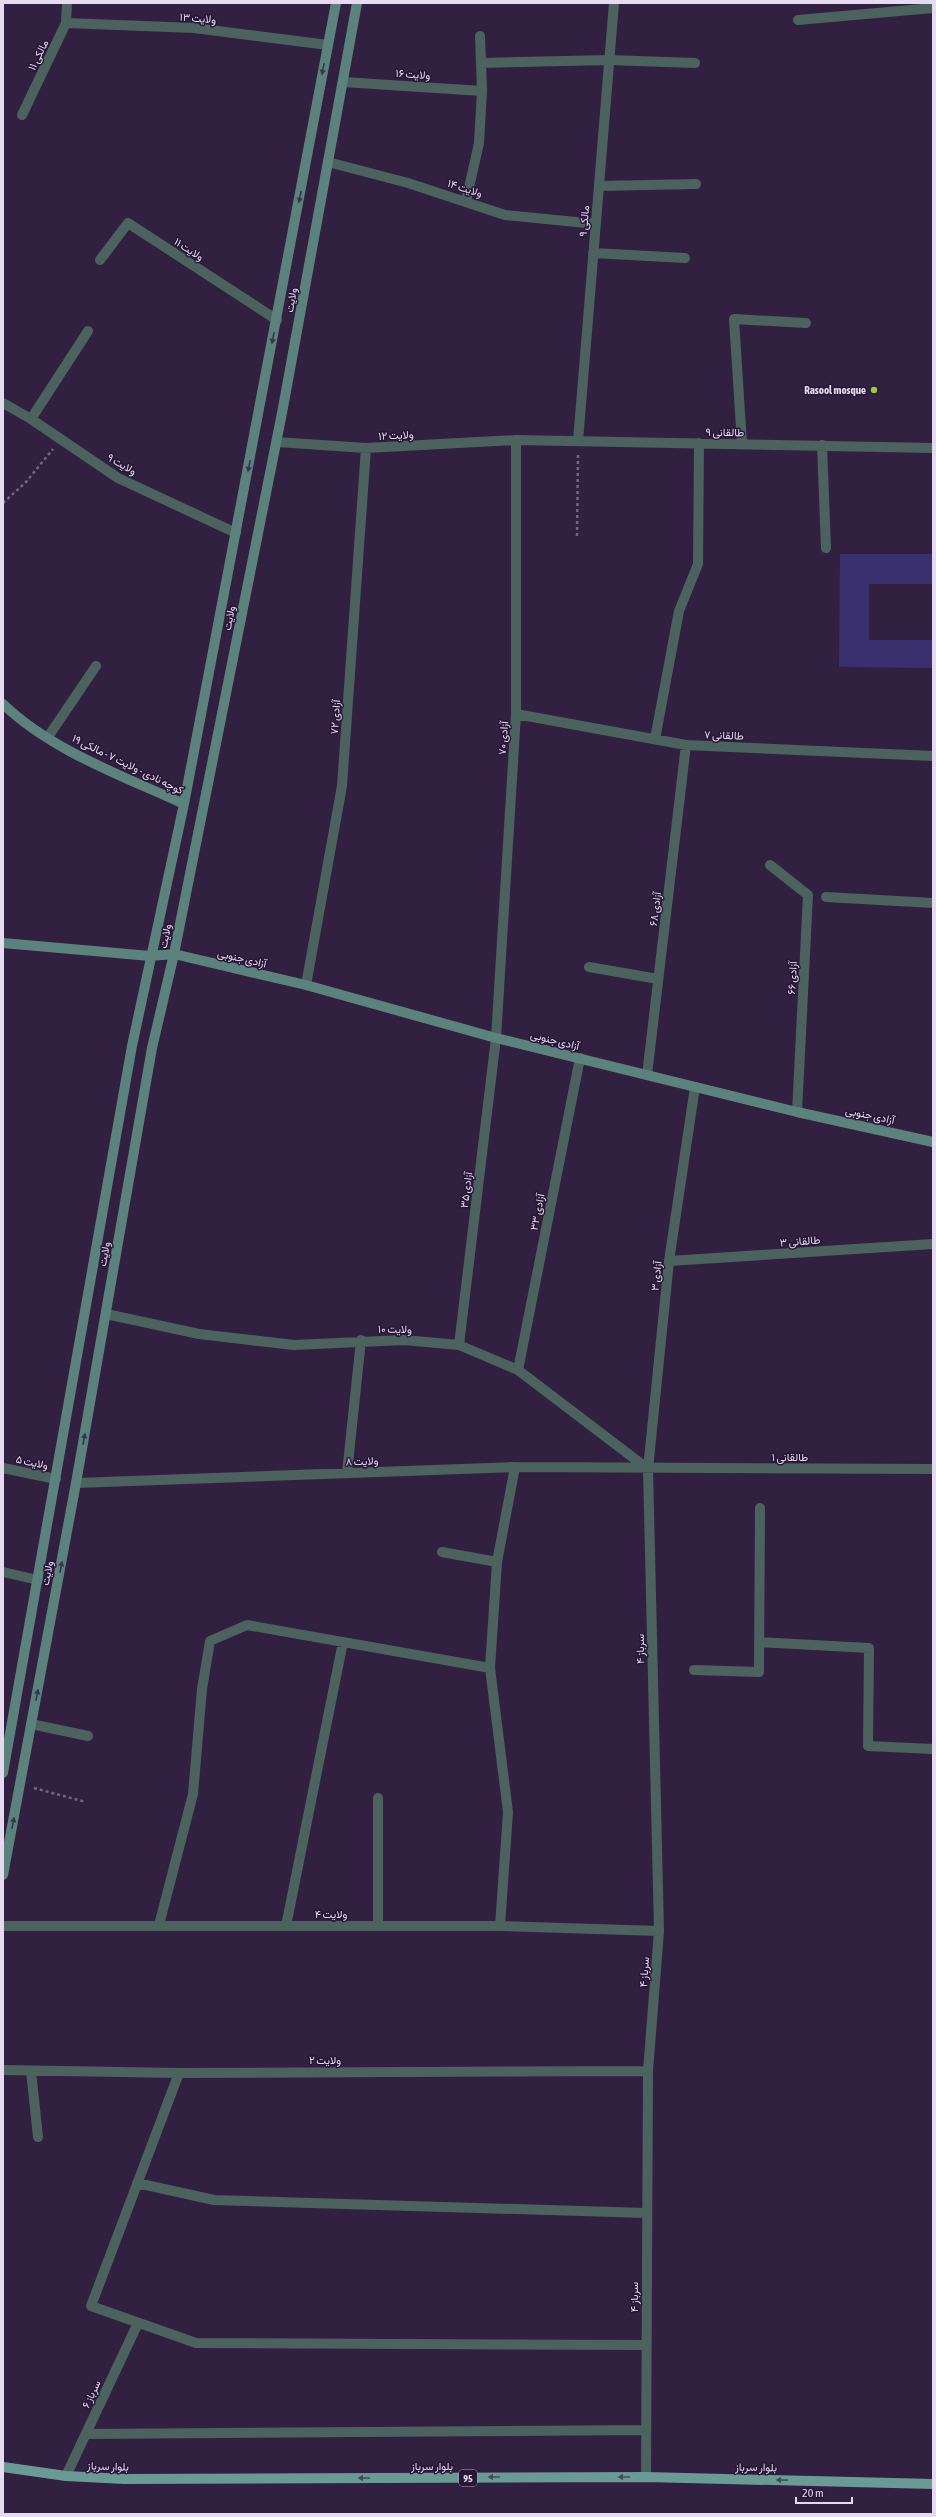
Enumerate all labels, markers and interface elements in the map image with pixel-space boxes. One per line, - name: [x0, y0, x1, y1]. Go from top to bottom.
- street label: ولایت ۱۳: [179, 10, 217, 27]
- street label: مالکی ۱۱: [25, 38, 51, 73]
- one-way arrow: [320, 63, 326, 75]
- street label: ولایت ۱۶: [395, 67, 431, 82]
- street label: ولایت ۱۴: [446, 177, 484, 200]
- one-way arrow: [296, 191, 302, 203]
- street label: مالکی ۹: [577, 205, 592, 237]
- street label: ولایت ۱۱: [171, 235, 206, 264]
- street label: ولایت: [283, 287, 300, 313]
- one-way arrow: [270, 332, 276, 344]
- place label: Rasool mosque: [804, 384, 866, 396]
- marker: Rasool mosque: [869, 385, 879, 395]
- street label: طالقانی ۹: [706, 426, 744, 439]
- street label: ولایت ۱۲: [378, 428, 414, 443]
- street label: ولایت ۹: [105, 451, 139, 478]
- one-way arrow: [246, 460, 252, 472]
- street label: ولایت: [221, 605, 238, 632]
- street label: آزادی ۷۲: [328, 698, 343, 735]
- street label: آزادی ۷۰: [496, 719, 511, 755]
- street label: طالقانی ۷: [704, 728, 744, 743]
- street label: کوچه نادی - ولایت ۷ - مالکی ۱۹: [69, 732, 186, 798]
- street label: آزادی ۶۸: [647, 890, 664, 927]
- street label: ولایت: [157, 923, 174, 950]
- street label: آزادی جنوبی: [216, 947, 269, 971]
- street label: آزادی ۶۶: [785, 960, 800, 995]
- street label: آزادی جنوبی: [529, 1028, 582, 1053]
- street label: آزادی جنوبی: [844, 1104, 897, 1127]
- street label: آزادی ۳۵: [458, 1170, 475, 1209]
- street label: آزادی ۳۳: [528, 1191, 548, 1232]
- street label: طالقانی ۳: [779, 1234, 821, 1249]
- street label: ولایت: [96, 1241, 113, 1267]
- street label: آزادی ۳: [648, 1259, 665, 1292]
- street label: ولایت ۱۰: [378, 1323, 412, 1336]
- one-way arrow: [81, 1433, 87, 1445]
- street label: طالقانی ۱: [772, 1451, 808, 1464]
- street label: ولایت ۵: [15, 1453, 49, 1472]
- street label: ولایت ۸: [345, 1454, 379, 1469]
- street label: ولایت: [39, 1560, 56, 1587]
- one-way arrow: [58, 1561, 64, 1573]
- street label: سرباز ۴: [634, 1633, 647, 1664]
- one-way arrow: [34, 1689, 40, 1701]
- one-way arrow: [10, 1816, 16, 1829]
- street label: ولایت ۴: [315, 1908, 347, 1921]
- street label: سرباز ۴: [637, 1956, 652, 1988]
- street label: ولایت ۲: [309, 2054, 341, 2067]
- street label: سرباز ۴: [628, 2282, 641, 2312]
- street label: سرباز ۶: [79, 2378, 104, 2410]
- street label: بلوار سرباز: [86, 2459, 129, 2474]
- street label: بلوار سرباز: [410, 2460, 453, 2473]
- street label: بلوار سرباز: [734, 2461, 777, 2474]
- road number: 95: [459, 2470, 477, 2486]
- one-way arrow: [487, 2474, 500, 2480]
- one-way arrow: [617, 2474, 630, 2480]
- one-way arrow: [357, 2475, 370, 2481]
- one-way arrow: [775, 2477, 788, 2483]
- scale bar: [796, 2479, 852, 2505]
- text: 20 m: [802, 2486, 824, 2500]

